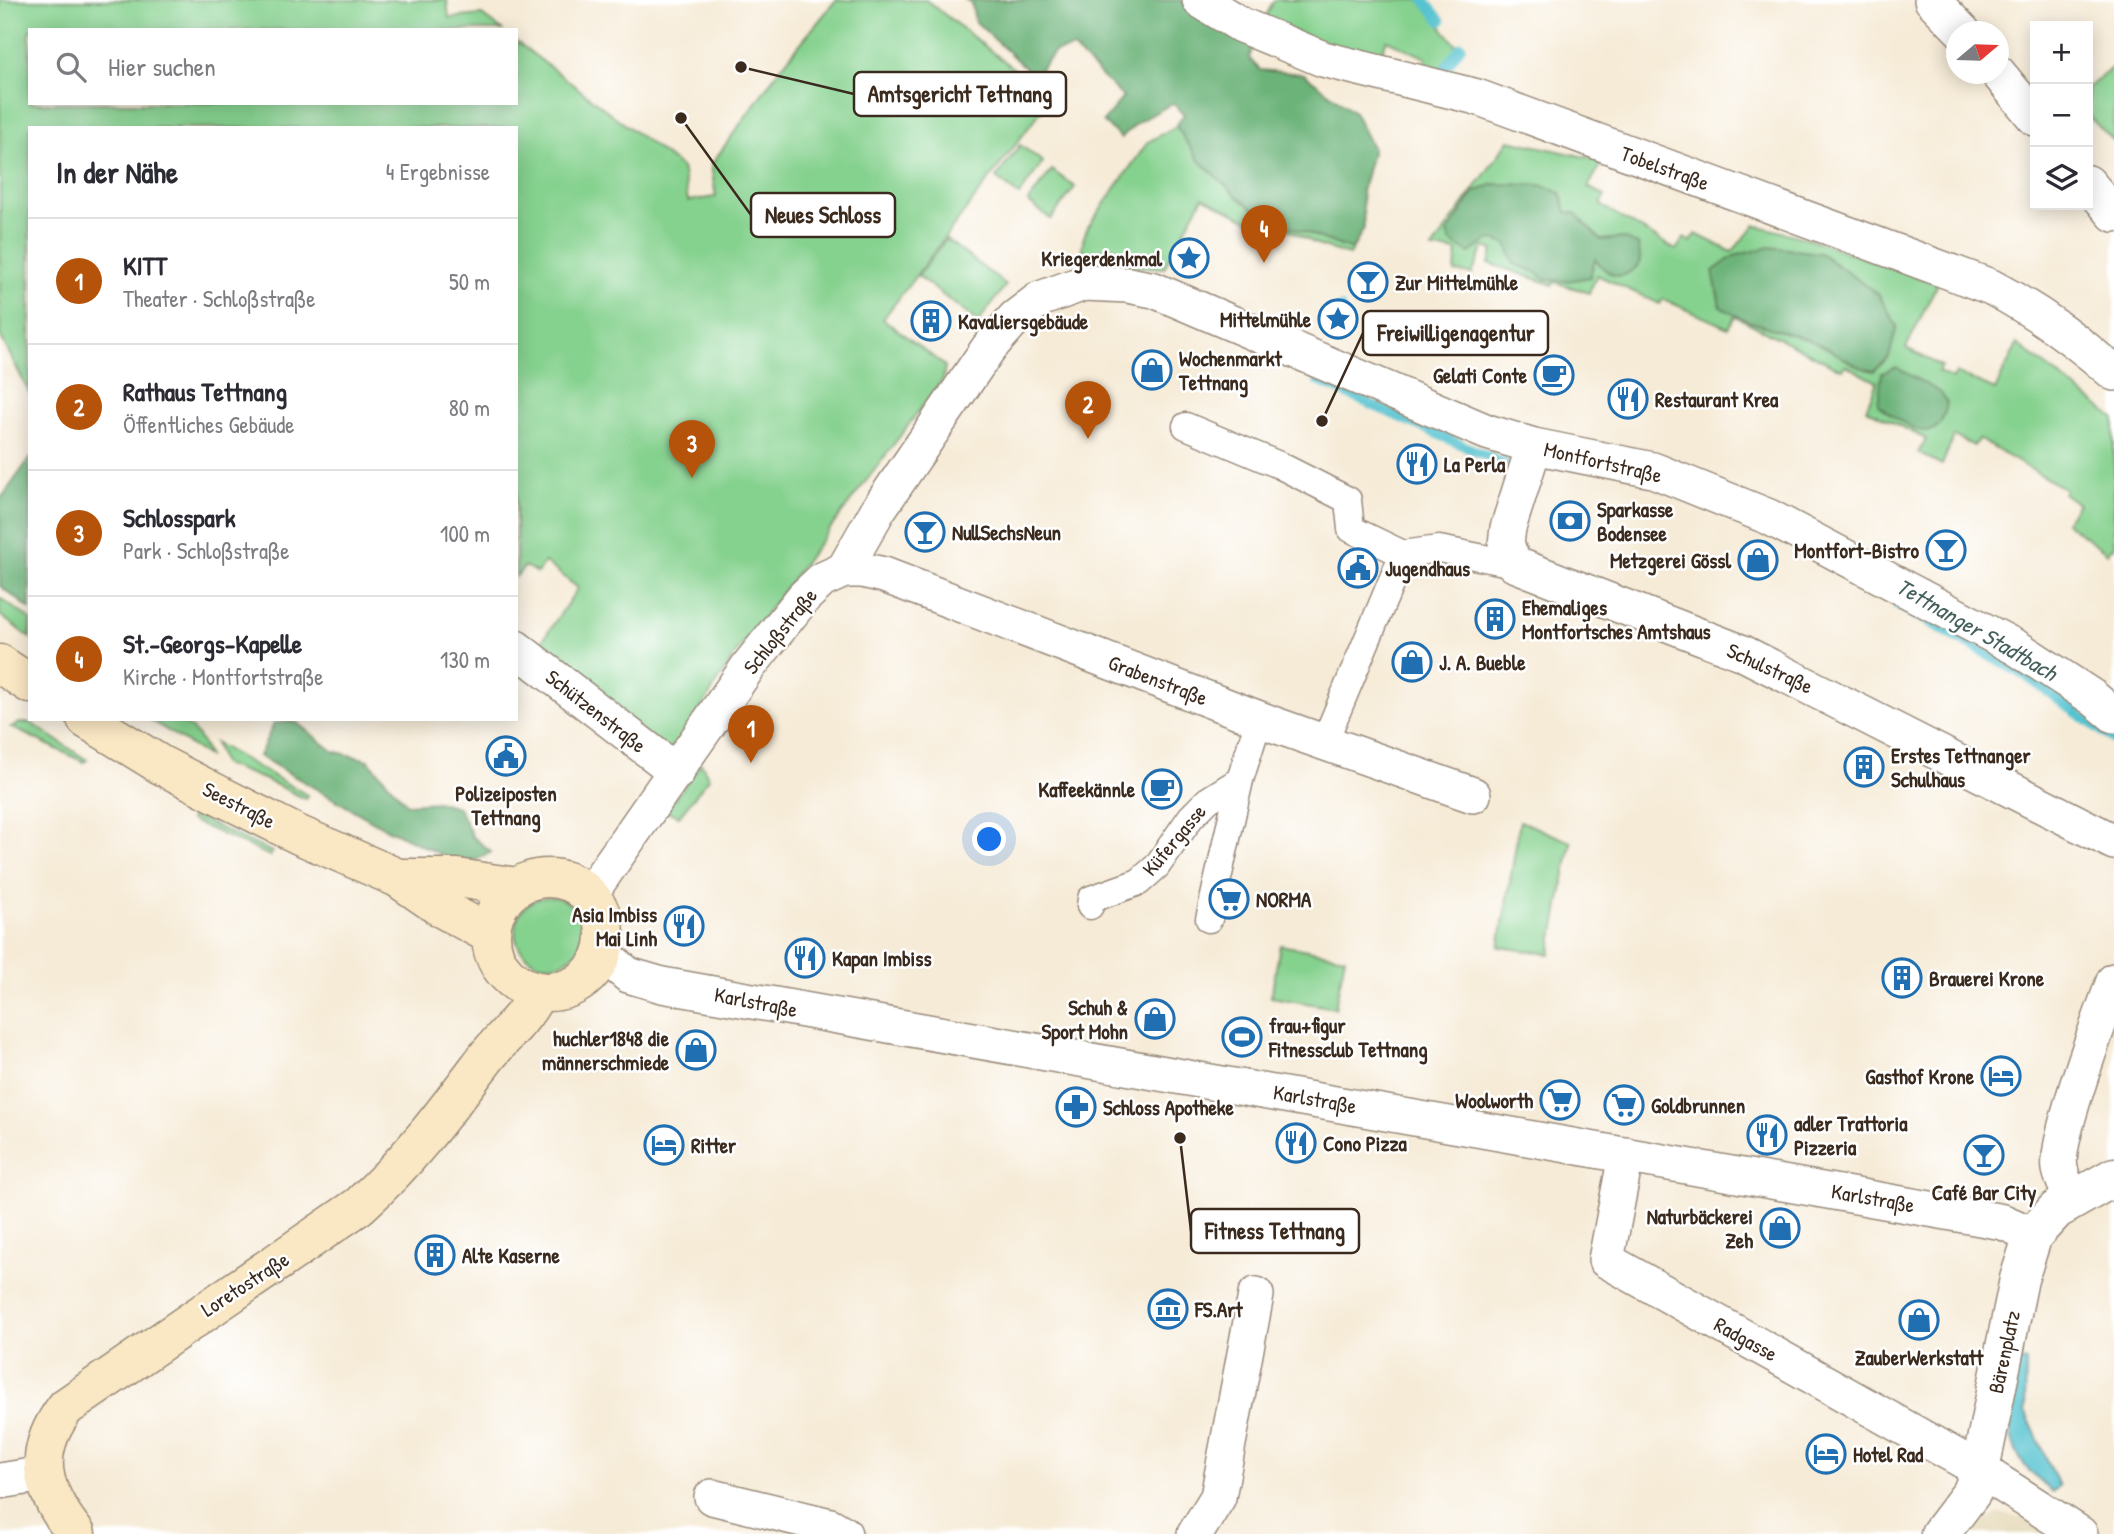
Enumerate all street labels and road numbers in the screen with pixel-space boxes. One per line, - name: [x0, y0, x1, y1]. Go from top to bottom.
- street label: Tobelstraße: [1617, 139, 1713, 197]
- street label: Montfortstraße: [1541, 434, 1665, 490]
- street label: Schloßstraße: [736, 582, 824, 680]
- street label: Schulstraße: [1722, 635, 1818, 701]
- street label: Grabenstraße: [1104, 648, 1212, 712]
- street label: Schützenstraße: [540, 663, 652, 759]
- street label: Seestraße: [198, 774, 280, 836]
- street label: Küfergasse: [1135, 798, 1213, 882]
- street label: Karlstraße: [712, 980, 800, 1024]
- street label: Karlstraße: [1271, 1077, 1359, 1121]
- street label: Karlstraße: [1829, 1176, 1917, 1220]
- street label: Loretostraße: [195, 1245, 295, 1323]
- street label: Bärenplatz: [1981, 1308, 2027, 1396]
- street label: Radgasse: [1709, 1310, 1783, 1368]

